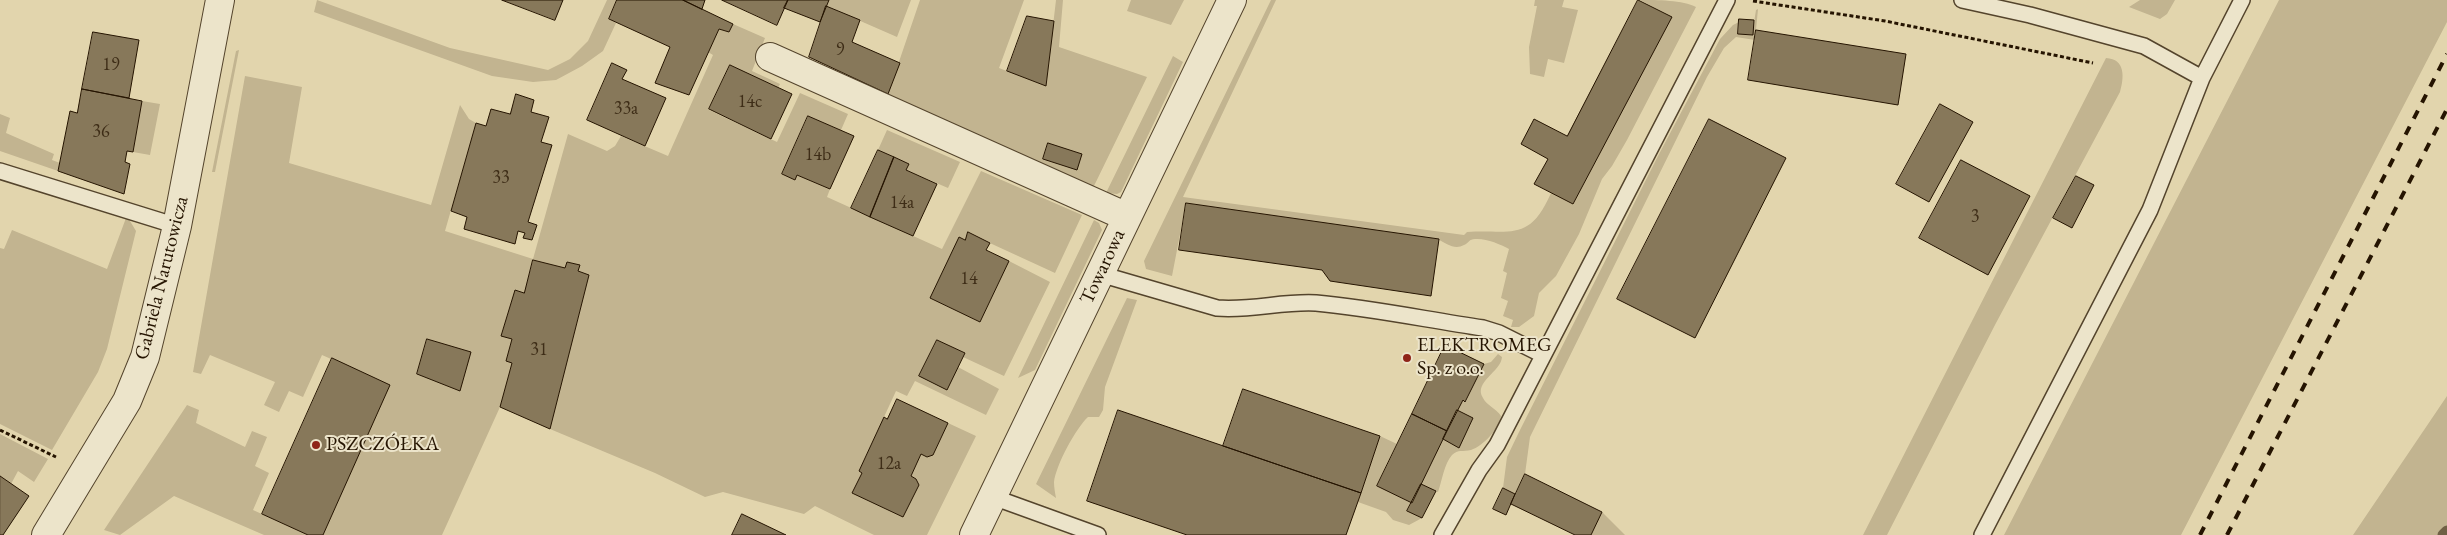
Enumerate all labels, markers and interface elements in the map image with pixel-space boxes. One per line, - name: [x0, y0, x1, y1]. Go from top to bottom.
- house number: 9: [836, 39, 844, 61]
- house number: 19: [102, 54, 120, 76]
- house number: 14c: [738, 91, 762, 113]
- house number: 33a: [614, 98, 638, 120]
- house number: 36: [92, 121, 110, 143]
- house number: 14b: [805, 144, 831, 166]
- house number: 33: [492, 167, 510, 189]
- house number: 14a: [890, 192, 914, 214]
- street label: Gabriela Narutowicza: [130, 194, 194, 362]
- house number: 3: [1971, 206, 1979, 228]
- street label: Towarowa: [1075, 226, 1131, 308]
- house number: 14: [960, 268, 978, 290]
- place label: ELEKTROMEG Sp. z o.o.: [1417, 334, 1552, 381]
- house number: 31: [530, 339, 548, 361]
- marker: ELEKTROMEG Sp. z o.o.: [1401, 352, 1413, 364]
- place label: PSZCZÓŁKA: [326, 433, 439, 457]
- marker: PSZCZÓŁKA: [310, 439, 322, 451]
- house number: 12a: [877, 453, 901, 475]

